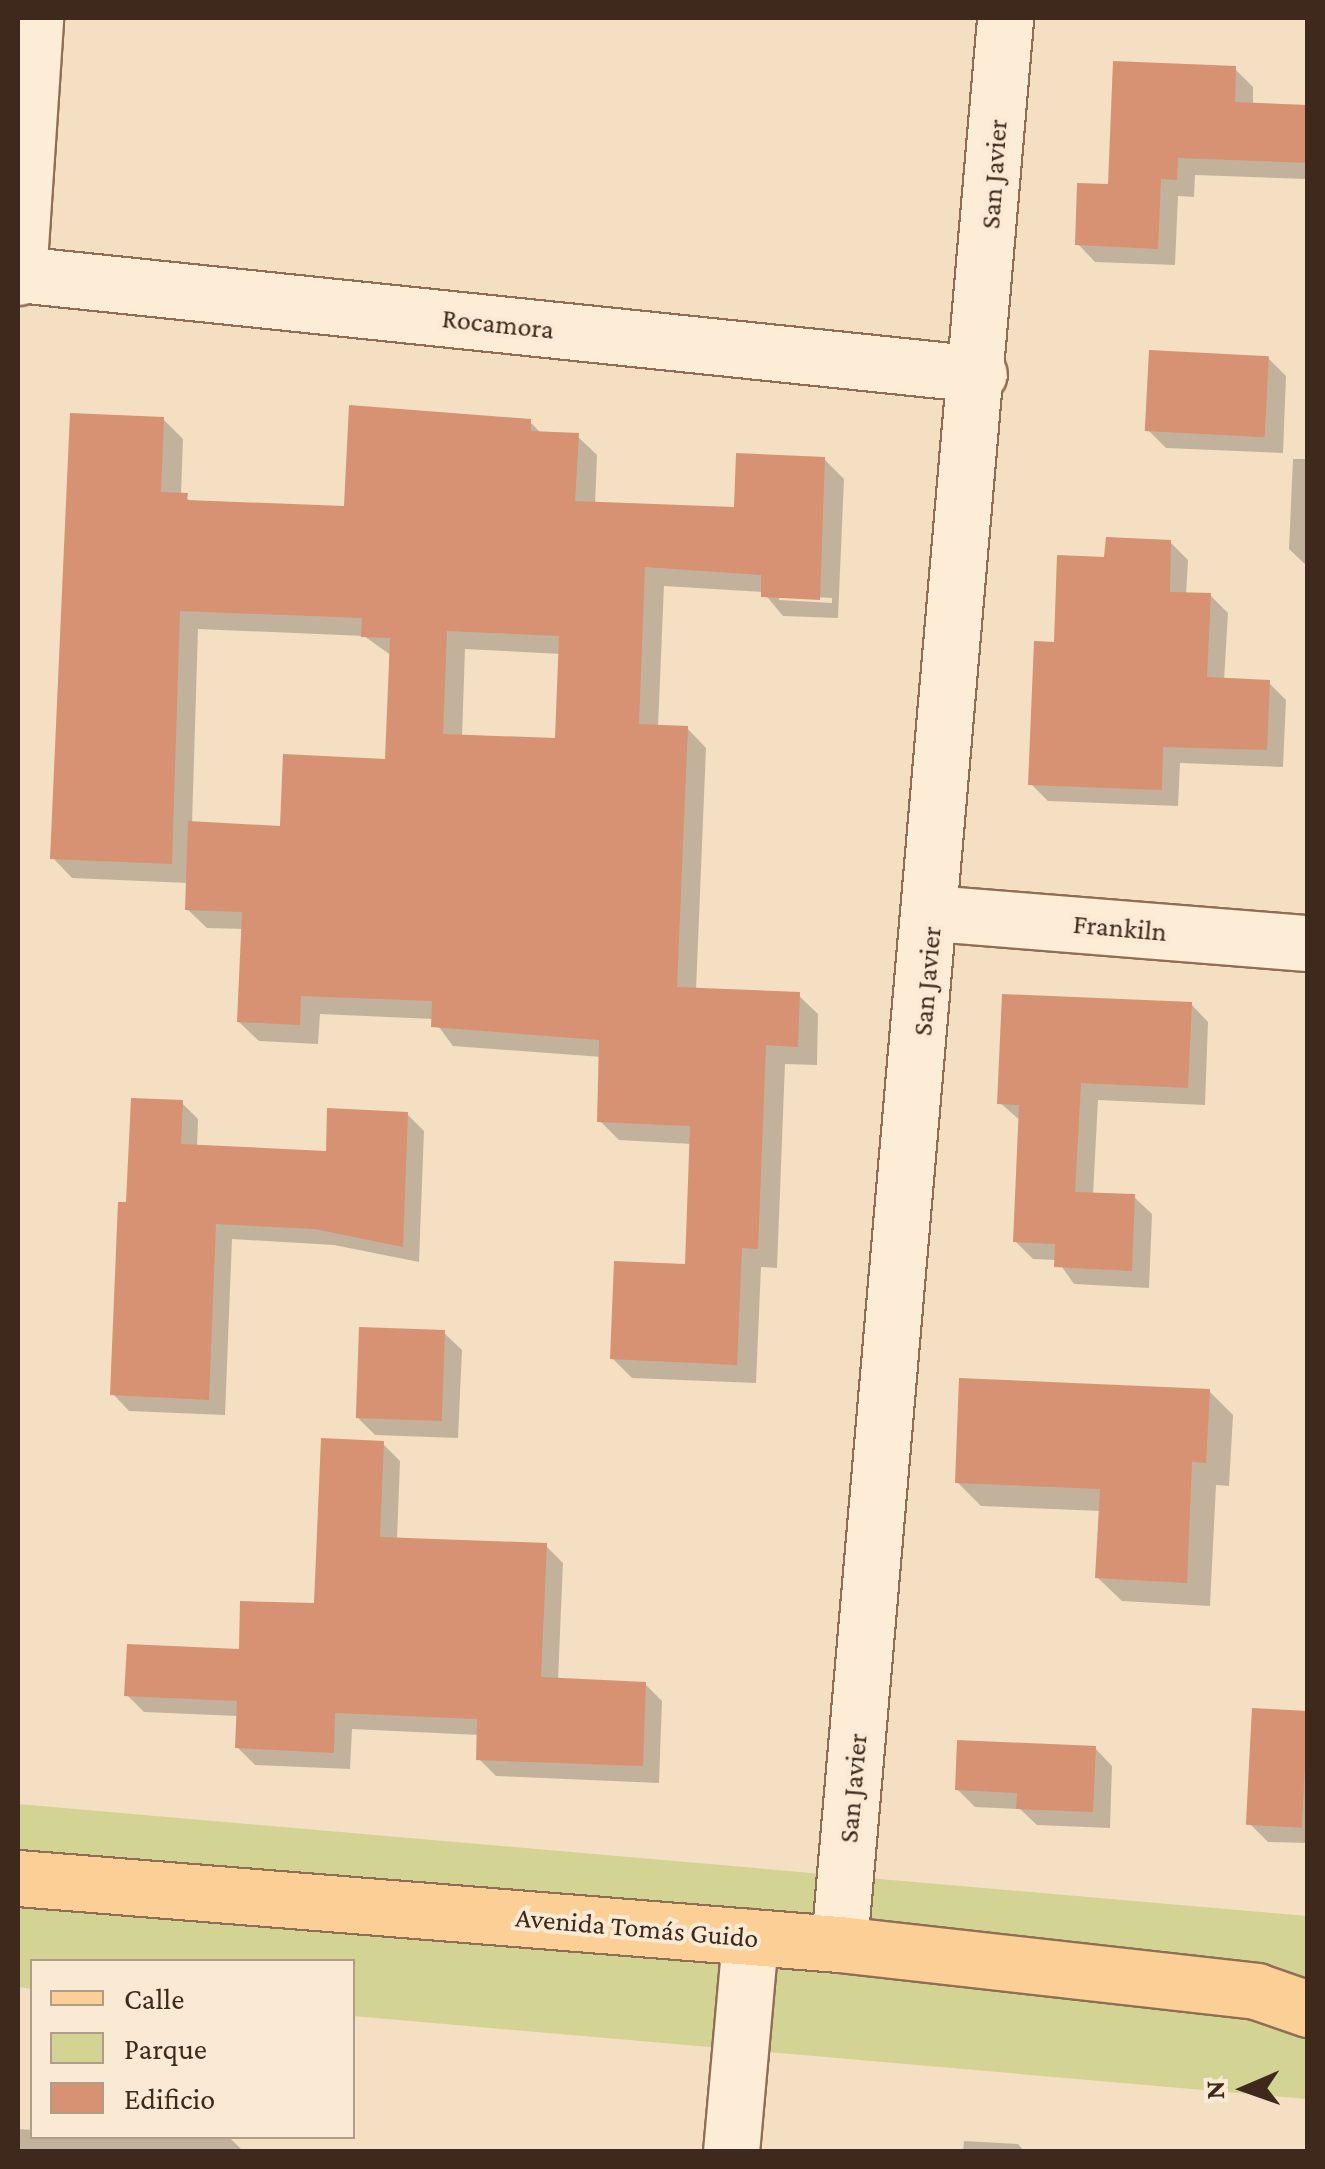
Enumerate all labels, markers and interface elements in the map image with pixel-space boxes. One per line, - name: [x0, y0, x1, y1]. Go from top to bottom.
- street label: San Javier: [973, 118, 1015, 230]
- street label: Rocamora: [440, 301, 556, 347]
- street label: Frankiln: [1072, 907, 1168, 949]
- street label: San Javier: [905, 925, 949, 1037]
- street label: San Javier: [831, 1732, 875, 1844]
- street label: Avenida Tomás Guido: [514, 1901, 760, 1955]
- legend: [30, 1959, 355, 2139]
- text: Calle: [124, 1982, 184, 2015]
- text: Parque: [124, 2032, 207, 2065]
- north arrow: [1195, 2039, 1295, 2139]
- text: N: [1199, 2080, 1230, 2100]
- text: Edificio: [124, 2082, 215, 2115]

